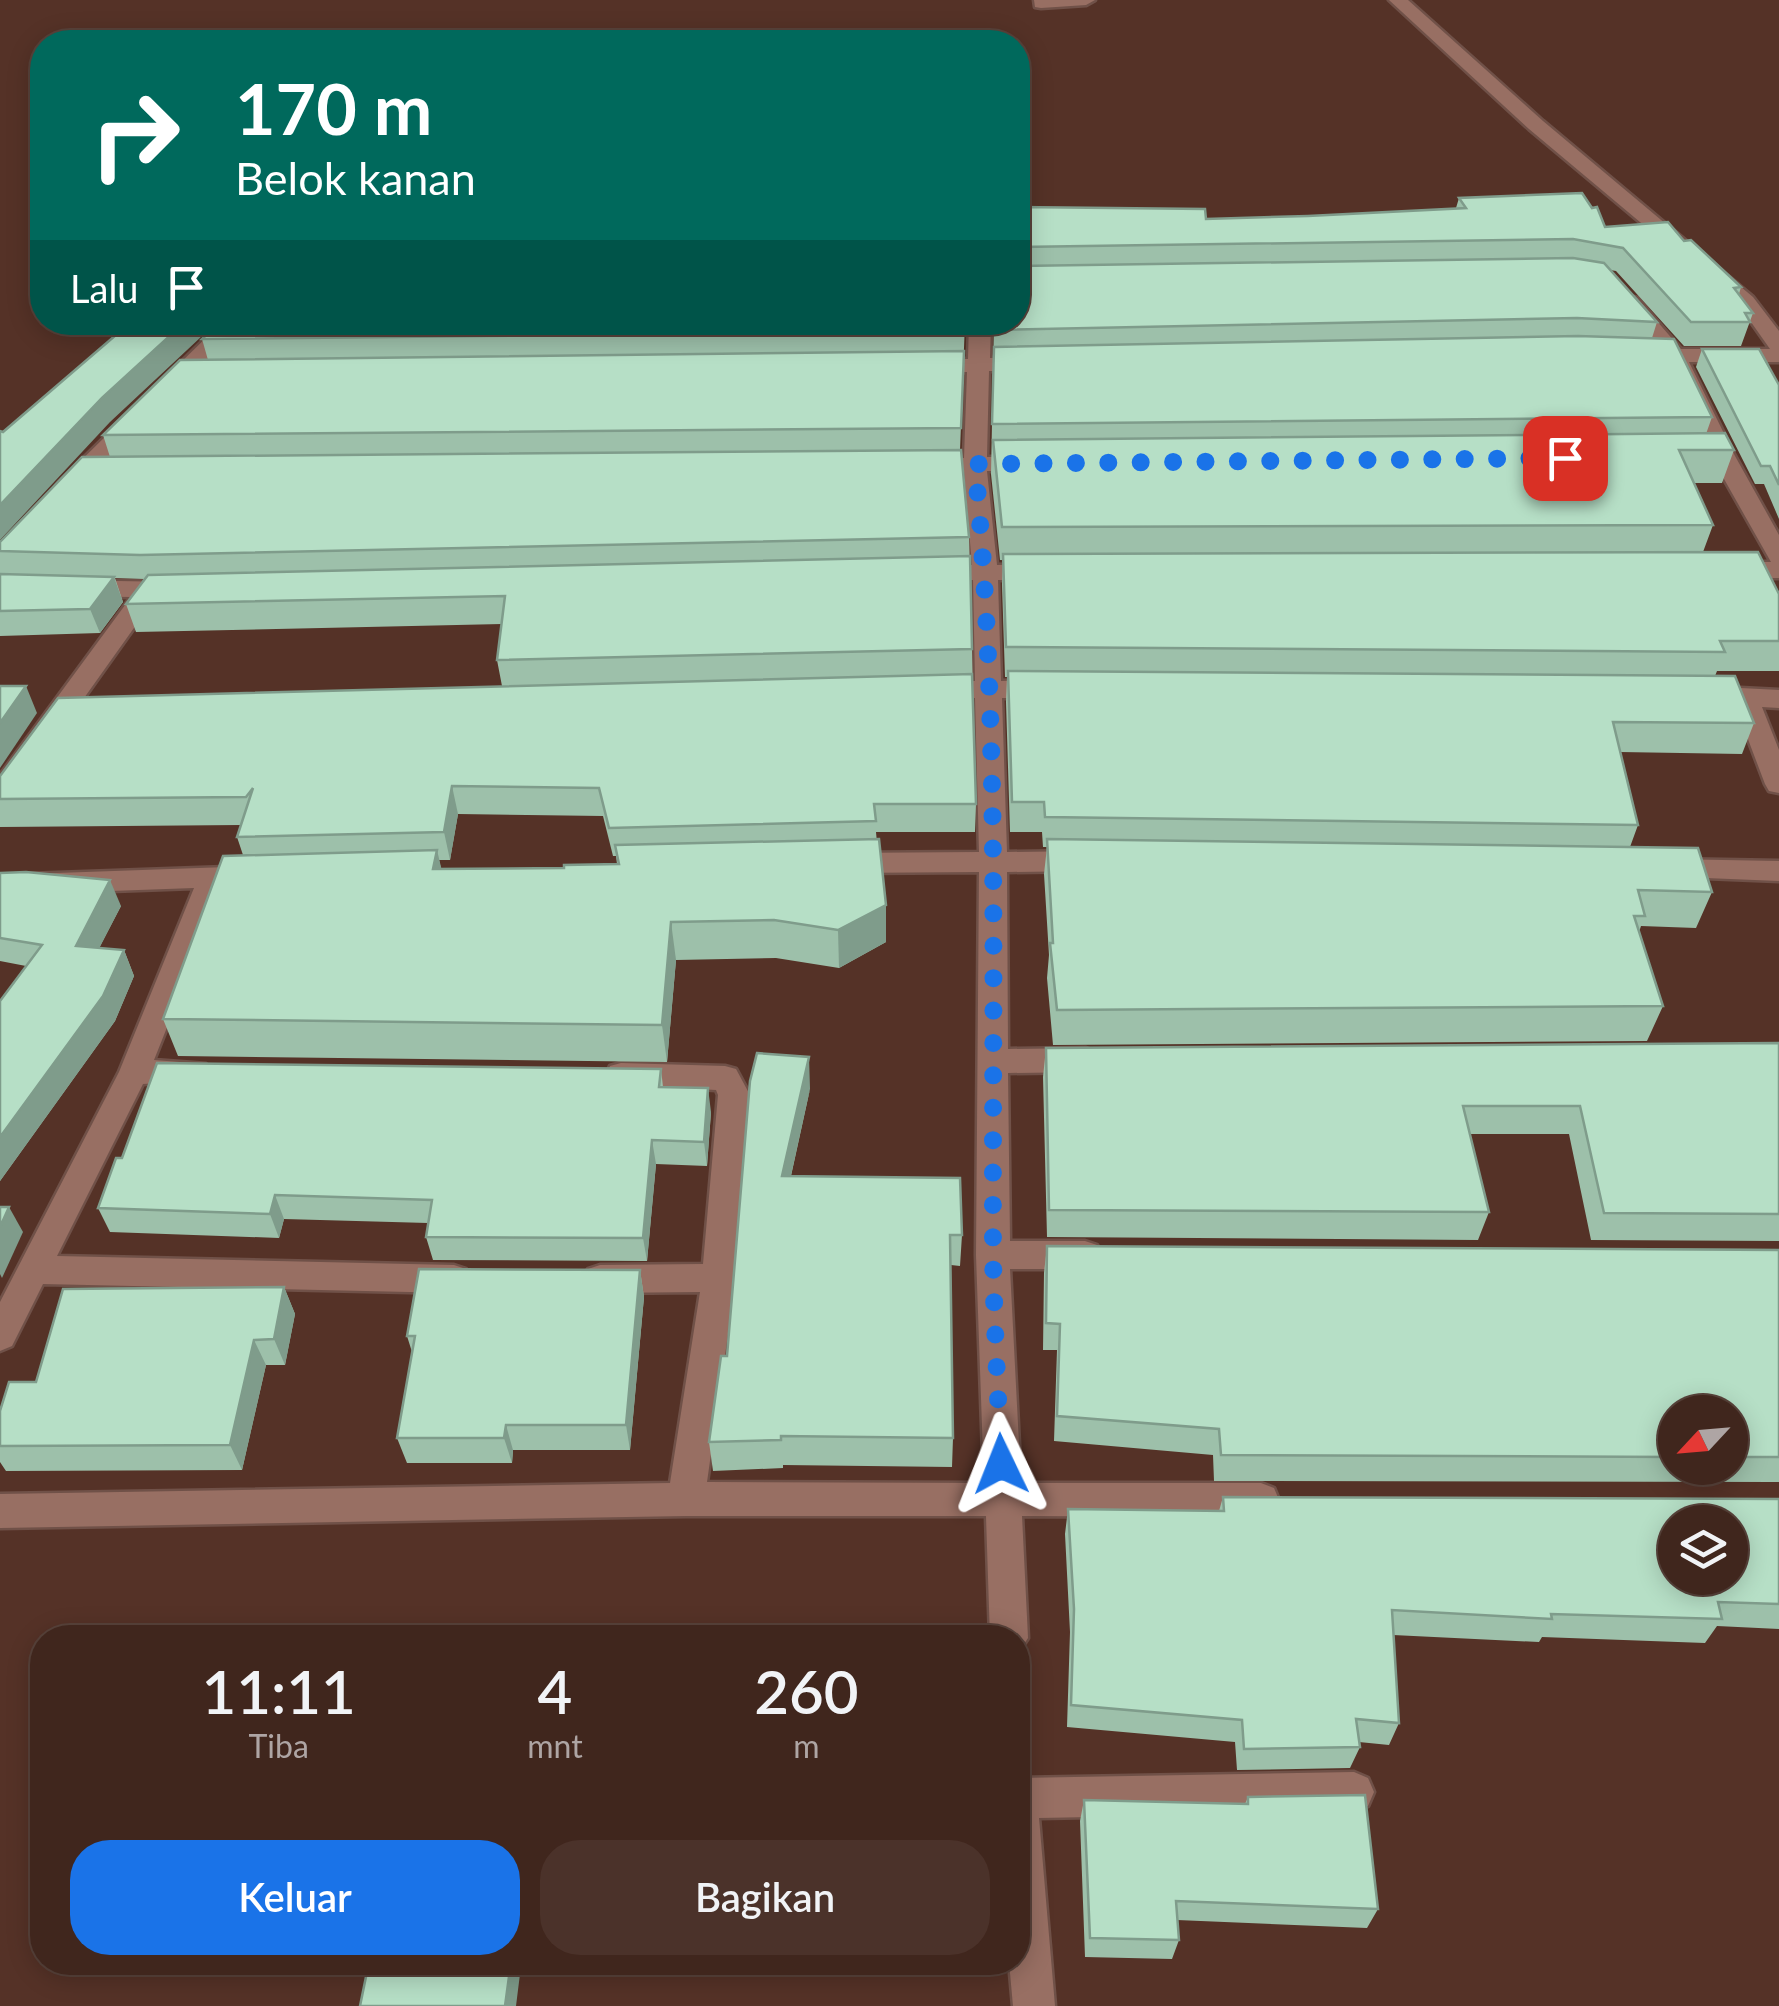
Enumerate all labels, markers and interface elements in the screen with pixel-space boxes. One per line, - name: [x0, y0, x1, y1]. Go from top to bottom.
- text: 170 m: [235, 66, 432, 150]
- icon: right: [70, 70, 200, 200]
- text: Belok kanan: [235, 151, 476, 205]
- icon: arrive: [159, 260, 214, 315]
- text: Lalu: [70, 265, 139, 311]
- pin: [1523, 416, 1608, 501]
- icon: arrive: [1538, 431, 1593, 486]
- north arrow: [1658, 1395, 1748, 1485]
- map controls: [1658, 1395, 1748, 1595]
- position arrow: [949, 1412, 1053, 1516]
- button: layers: [1658, 1505, 1748, 1595]
- text: 11:11: [201, 1655, 356, 1727]
- text: 4: [538, 1655, 572, 1727]
- text: 260: [754, 1655, 859, 1727]
- text: Tiba: [248, 1726, 309, 1765]
- text: mnt: [527, 1726, 583, 1765]
- text: m: [793, 1726, 820, 1765]
- button: Keluar: [70, 1840, 520, 1955]
- button: Bagikan: [540, 1840, 990, 1955]

